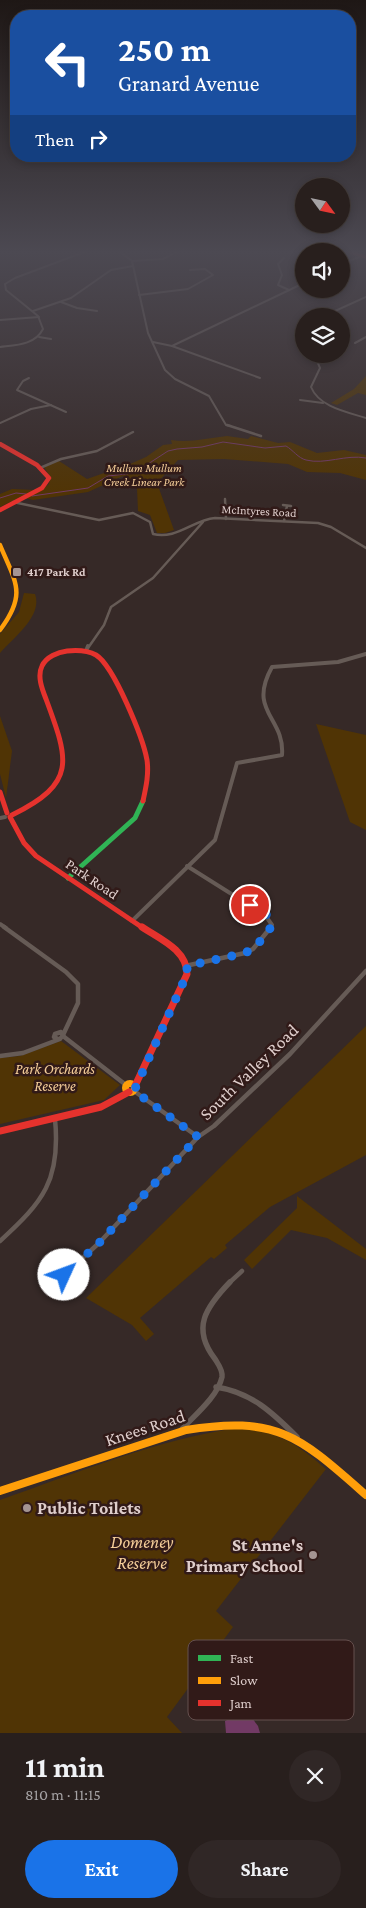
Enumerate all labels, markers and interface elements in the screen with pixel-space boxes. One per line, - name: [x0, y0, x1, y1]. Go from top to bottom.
- icon: left: [35, 30, 100, 95]
- text: 250 m: [118, 30, 211, 69]
- text: Granard Avenue: [118, 71, 259, 96]
- icon: right: [84, 125, 112, 153]
- text: Then: [35, 129, 74, 150]
- north arrow: [295, 178, 350, 232]
- map controls: [295, 178, 350, 363]
- button: sound: [295, 243, 350, 298]
- button: layers: [295, 308, 350, 363]
- park label: Mullum Mullum Creek Linear Park: [104, 461, 185, 489]
- street label: McIntyres Road: [221, 502, 298, 520]
- place label: 417 Park Rd: [27, 565, 86, 579]
- marker: 417 Park Rd: [11, 566, 23, 578]
- street label: Park Road: [63, 856, 121, 902]
- pin: [229, 884, 271, 926]
- icon: arrive: [236, 891, 264, 919]
- street label: South Valley Road: [196, 1020, 303, 1124]
- park label: Park Orchards Reserve: [15, 1061, 95, 1094]
- position arrow: [37, 1248, 89, 1300]
- street label: Knees Road: [103, 1406, 188, 1450]
- place label: Public Toilets: [37, 1498, 141, 1518]
- marker: Public Toilets: [21, 1502, 33, 1514]
- park label: Domeney Reserve: [110, 1532, 174, 1573]
- place label: St Anne's Primary School: [186, 1535, 303, 1576]
- marker: St Anne's Primary School: [307, 1549, 319, 1561]
- legend: [188, 1640, 354, 1720]
- text: Fast: [230, 1650, 254, 1666]
- text: Slow: [230, 1672, 258, 1688]
- text: Jam: [228, 1695, 252, 1711]
- text: 11 min: [25, 1750, 105, 1783]
- button: close: [289, 1750, 341, 1802]
- text: 810 m · 11:15: [25, 1786, 101, 1803]
- button: Exit: [25, 1840, 178, 1898]
- button: Share: [188, 1840, 341, 1898]

